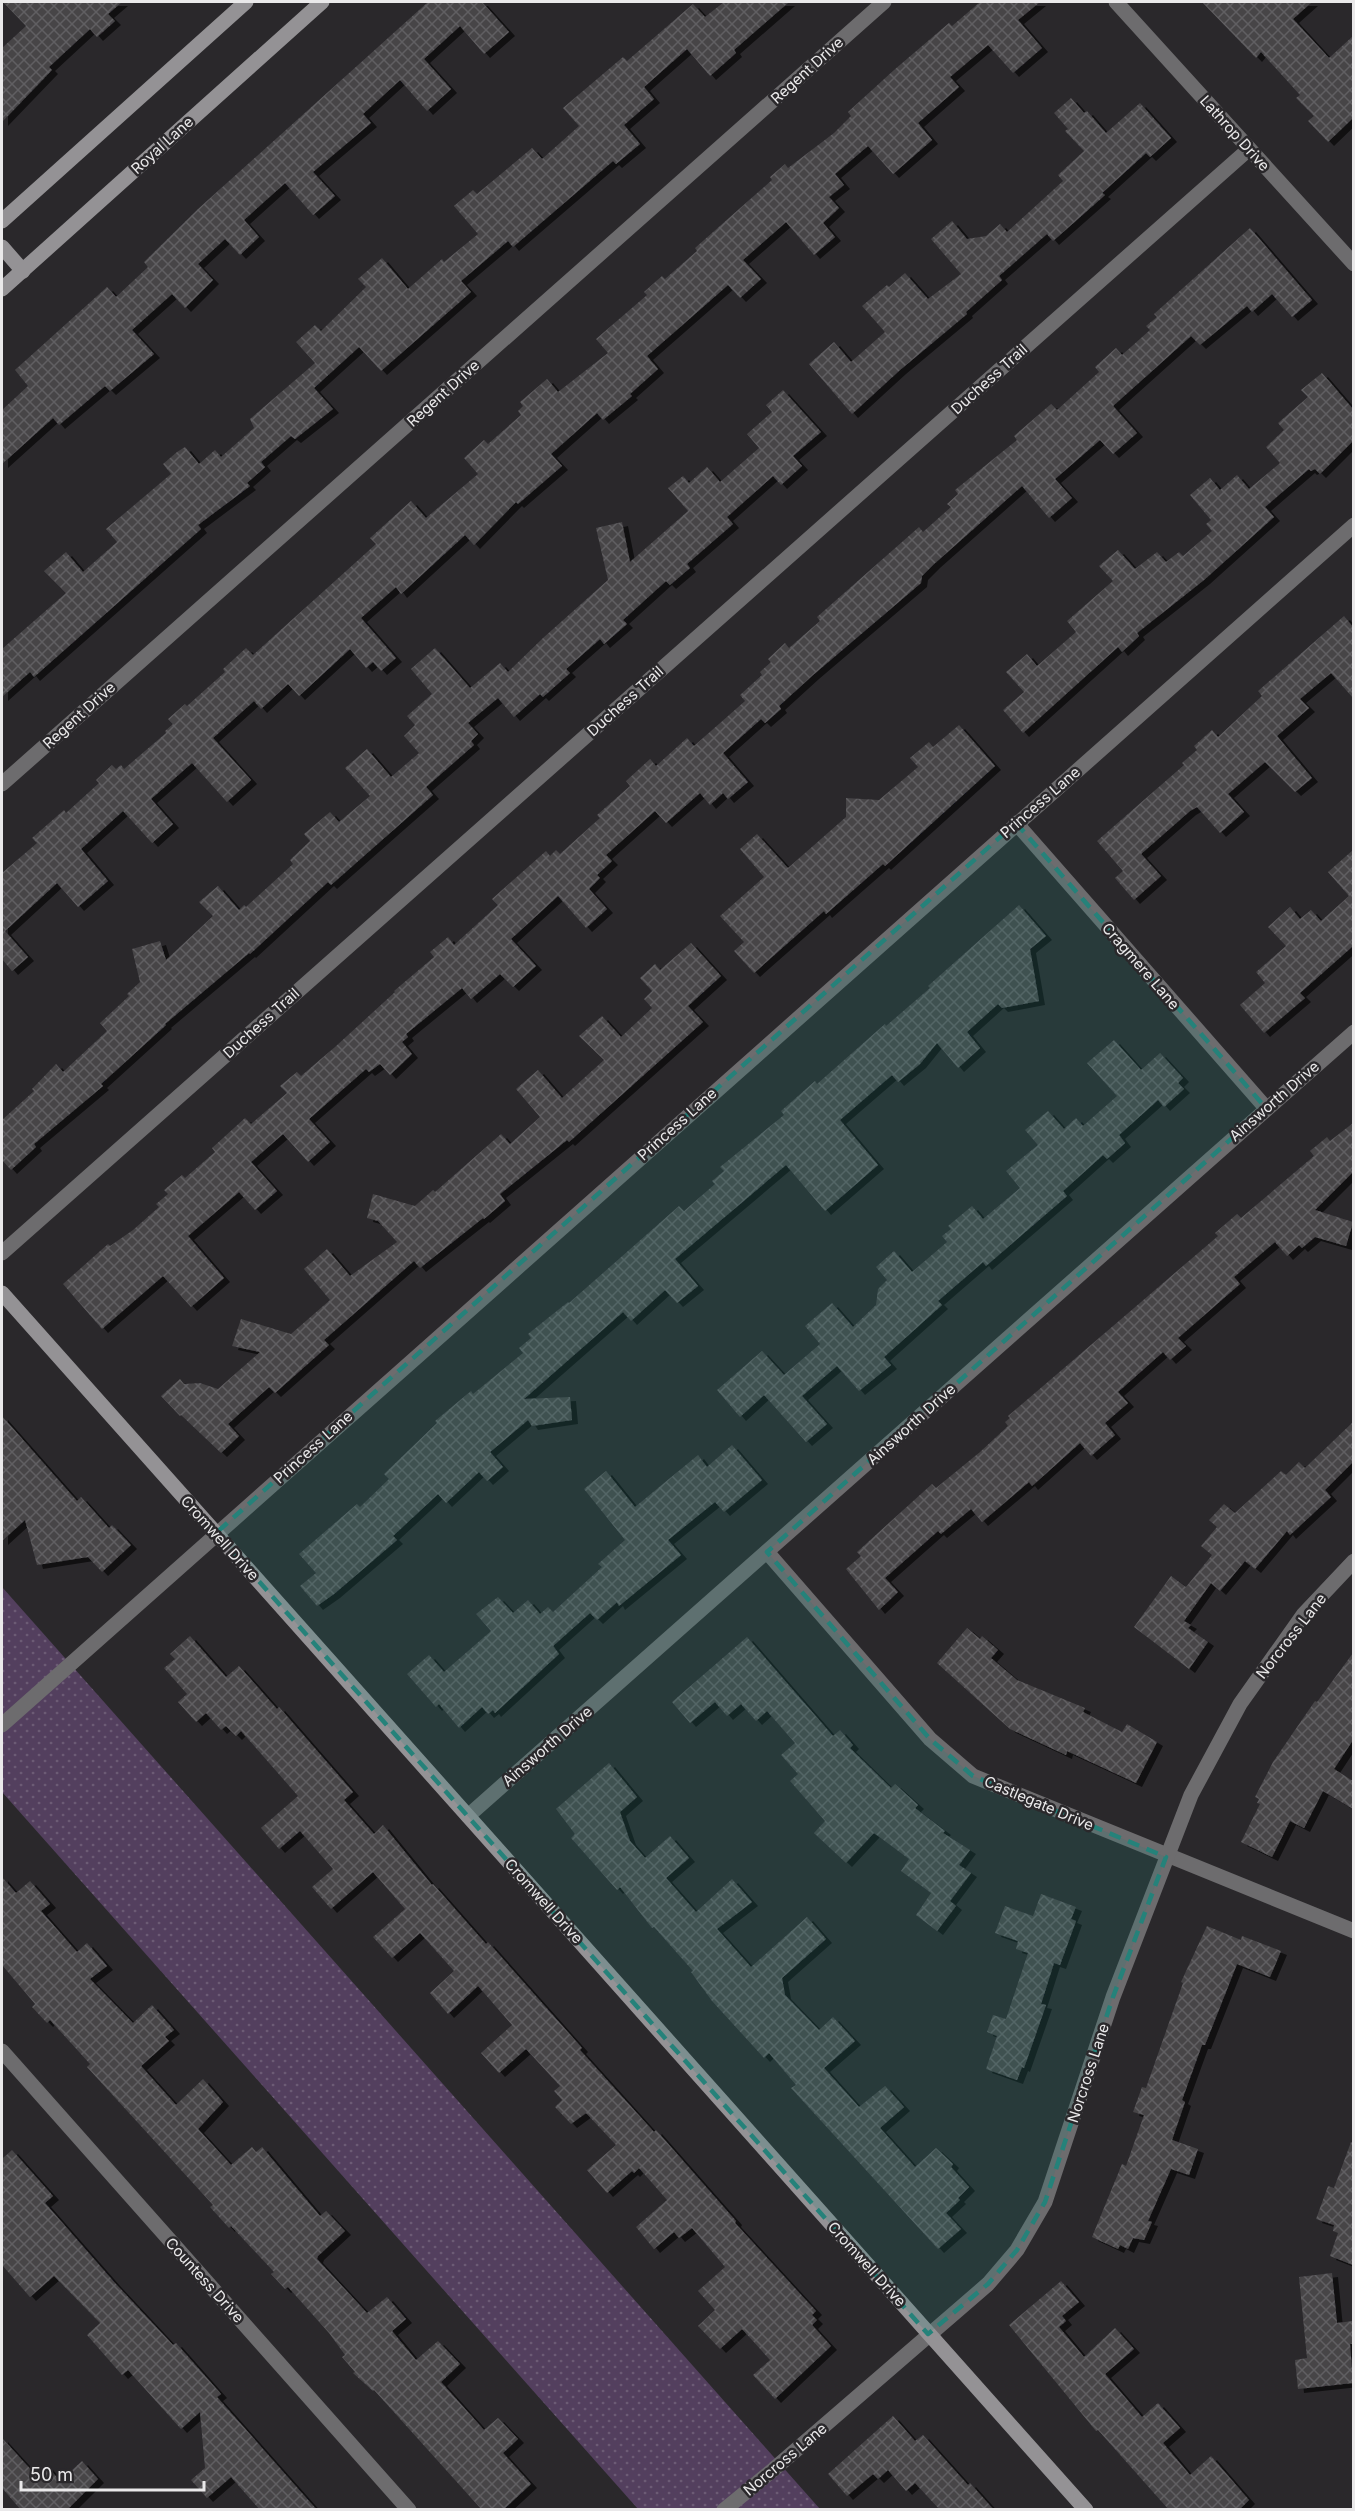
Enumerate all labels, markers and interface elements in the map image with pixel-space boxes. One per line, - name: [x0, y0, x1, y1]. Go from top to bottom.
- street label: Regent Drive: [767, 32, 847, 108]
- street label: Lathrop Drive: [1196, 91, 1274, 175]
- street label: Royal Lane: [127, 112, 197, 178]
- street label: Duchess Trail: [947, 340, 1031, 418]
- street label: Regent Drive: [403, 355, 483, 431]
- street label: Duchess Trail: [583, 662, 667, 740]
- street label: Regent Drive: [39, 677, 119, 753]
- street label: Princess Lane: [996, 762, 1084, 842]
- street label: Cragmere Lane: [1098, 919, 1184, 1013]
- street label: Duchess Trail: [219, 984, 303, 1062]
- street label: Ainsworth Drive: [1225, 1057, 1323, 1145]
- street label: Princess Lane: [634, 1084, 720, 1164]
- street label: Ainsworth Drive: [863, 1379, 959, 1469]
- street label: Princess Lane: [270, 1407, 356, 1487]
- street label: Cromwell Drive: [177, 1492, 263, 1584]
- street label: Norcross Lane: [1252, 1589, 1330, 1683]
- street label: Ainsworth Drive: [498, 1702, 596, 1790]
- street label: Castlegate Drive: [981, 1771, 1097, 1835]
- street label: Cromwell Drive: [501, 1855, 587, 1947]
- street label: Norcross Lane: [1063, 2021, 1113, 2125]
- street label: Cromwell Drive: [824, 2218, 910, 2310]
- street label: Countess Drive: [162, 2233, 248, 2327]
- street label: Norcross Lane: [739, 2419, 831, 2499]
- scale bar: [21, 2454, 204, 2492]
- text: 50 m: [30, 2464, 73, 2485]

